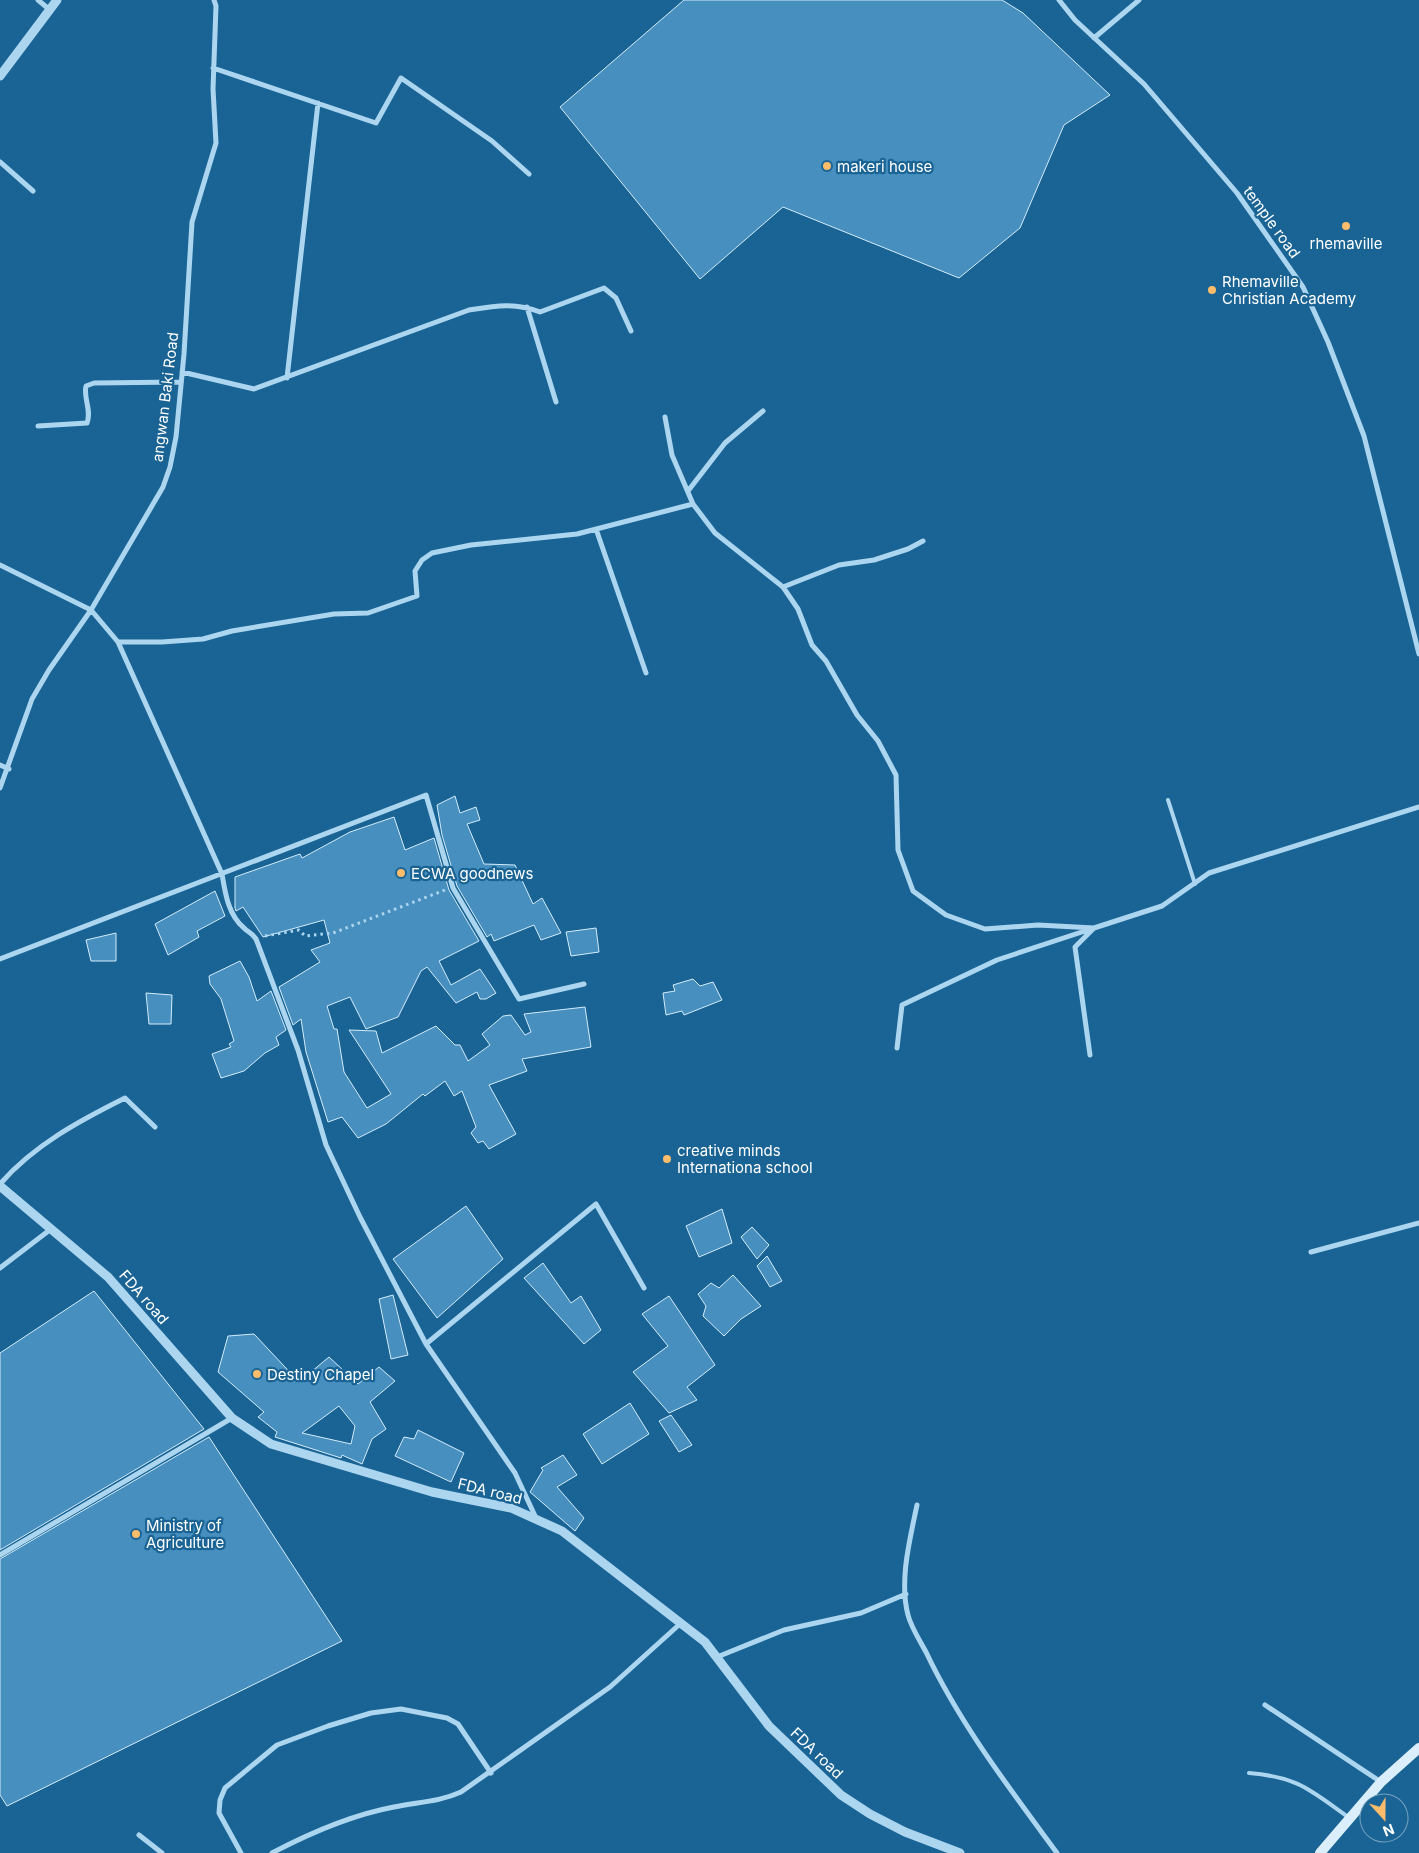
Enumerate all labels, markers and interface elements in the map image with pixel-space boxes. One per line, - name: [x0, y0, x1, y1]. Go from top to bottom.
- place label: makeri house: [837, 157, 932, 176]
- marker: makeri house: [821, 160, 833, 172]
- street label: temple road: [1239, 182, 1305, 262]
- marker: rhemaville: [1340, 220, 1352, 232]
- place label: rhemaville: [1310, 234, 1382, 253]
- place label: Rhemaville Christian Academy: [1222, 272, 1357, 308]
- marker: Rhemaville Christian Academy: [1206, 284, 1218, 296]
- street label: angwan Baki Road: [148, 331, 182, 463]
- place label: ECWA goodnews: [411, 864, 533, 883]
- marker: ECWA goodnews: [395, 867, 407, 879]
- place label: creative minds Internationa school: [677, 1141, 813, 1177]
- marker: creative minds Internationa school: [661, 1153, 673, 1165]
- street label: FDA road: [115, 1266, 173, 1328]
- place label: Destiny Chapel: [267, 1365, 374, 1384]
- marker: Destiny Chapel: [251, 1368, 263, 1380]
- street label: FDA road: [456, 1474, 524, 1508]
- place label: Ministry of Agriculture: [146, 1516, 224, 1552]
- marker: Ministry of Agriculture: [130, 1528, 142, 1540]
- street label: FDA road: [787, 1723, 847, 1783]
- north arrow: [1359, 1793, 1409, 1843]
- text: N: [1381, 1821, 1397, 1840]

